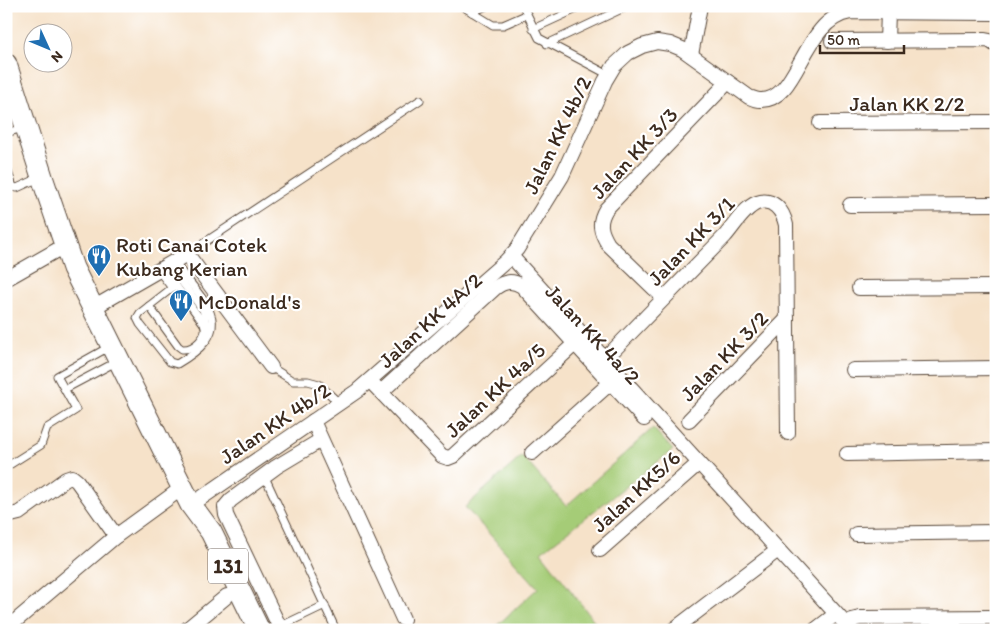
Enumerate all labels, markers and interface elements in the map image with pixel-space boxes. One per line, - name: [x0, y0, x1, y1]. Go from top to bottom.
- north arrow: [22, 22, 72, 72]
- scale bar: [820, 22, 903, 54]
- text: 50 m: [827, 31, 860, 49]
- text: N: [48, 47, 66, 66]
- street label: Jalan KK 4b/2: [518, 72, 596, 198]
- street label: Jalan KK 2/2: [849, 91, 965, 116]
- street label: Jalan KK 3/3: [585, 102, 683, 204]
- street label: Jalan KK 3/1: [642, 191, 740, 291]
- place label: Roti Canai Cotek Kubang Kerian: [116, 232, 267, 281]
- restaurant icon: Roti Canai Cotek Kubang Kerian: [86, 243, 112, 277]
- street label: Jalan KK 4A/2: [373, 267, 487, 373]
- street label: Jalan KK 4a/2: [540, 279, 646, 389]
- restaurant icon: McDonald's: [168, 288, 194, 322]
- place label: McDonald's: [198, 289, 301, 314]
- street label: Jalan KK 3/2: [675, 306, 773, 406]
- street label: Jalan KK 4a/5: [440, 337, 550, 443]
- street label: Jalan KK 4b/2: [215, 377, 335, 469]
- street label: Jalan KK5/6: [587, 445, 685, 537]
- road number: 131: [208, 548, 248, 584]

